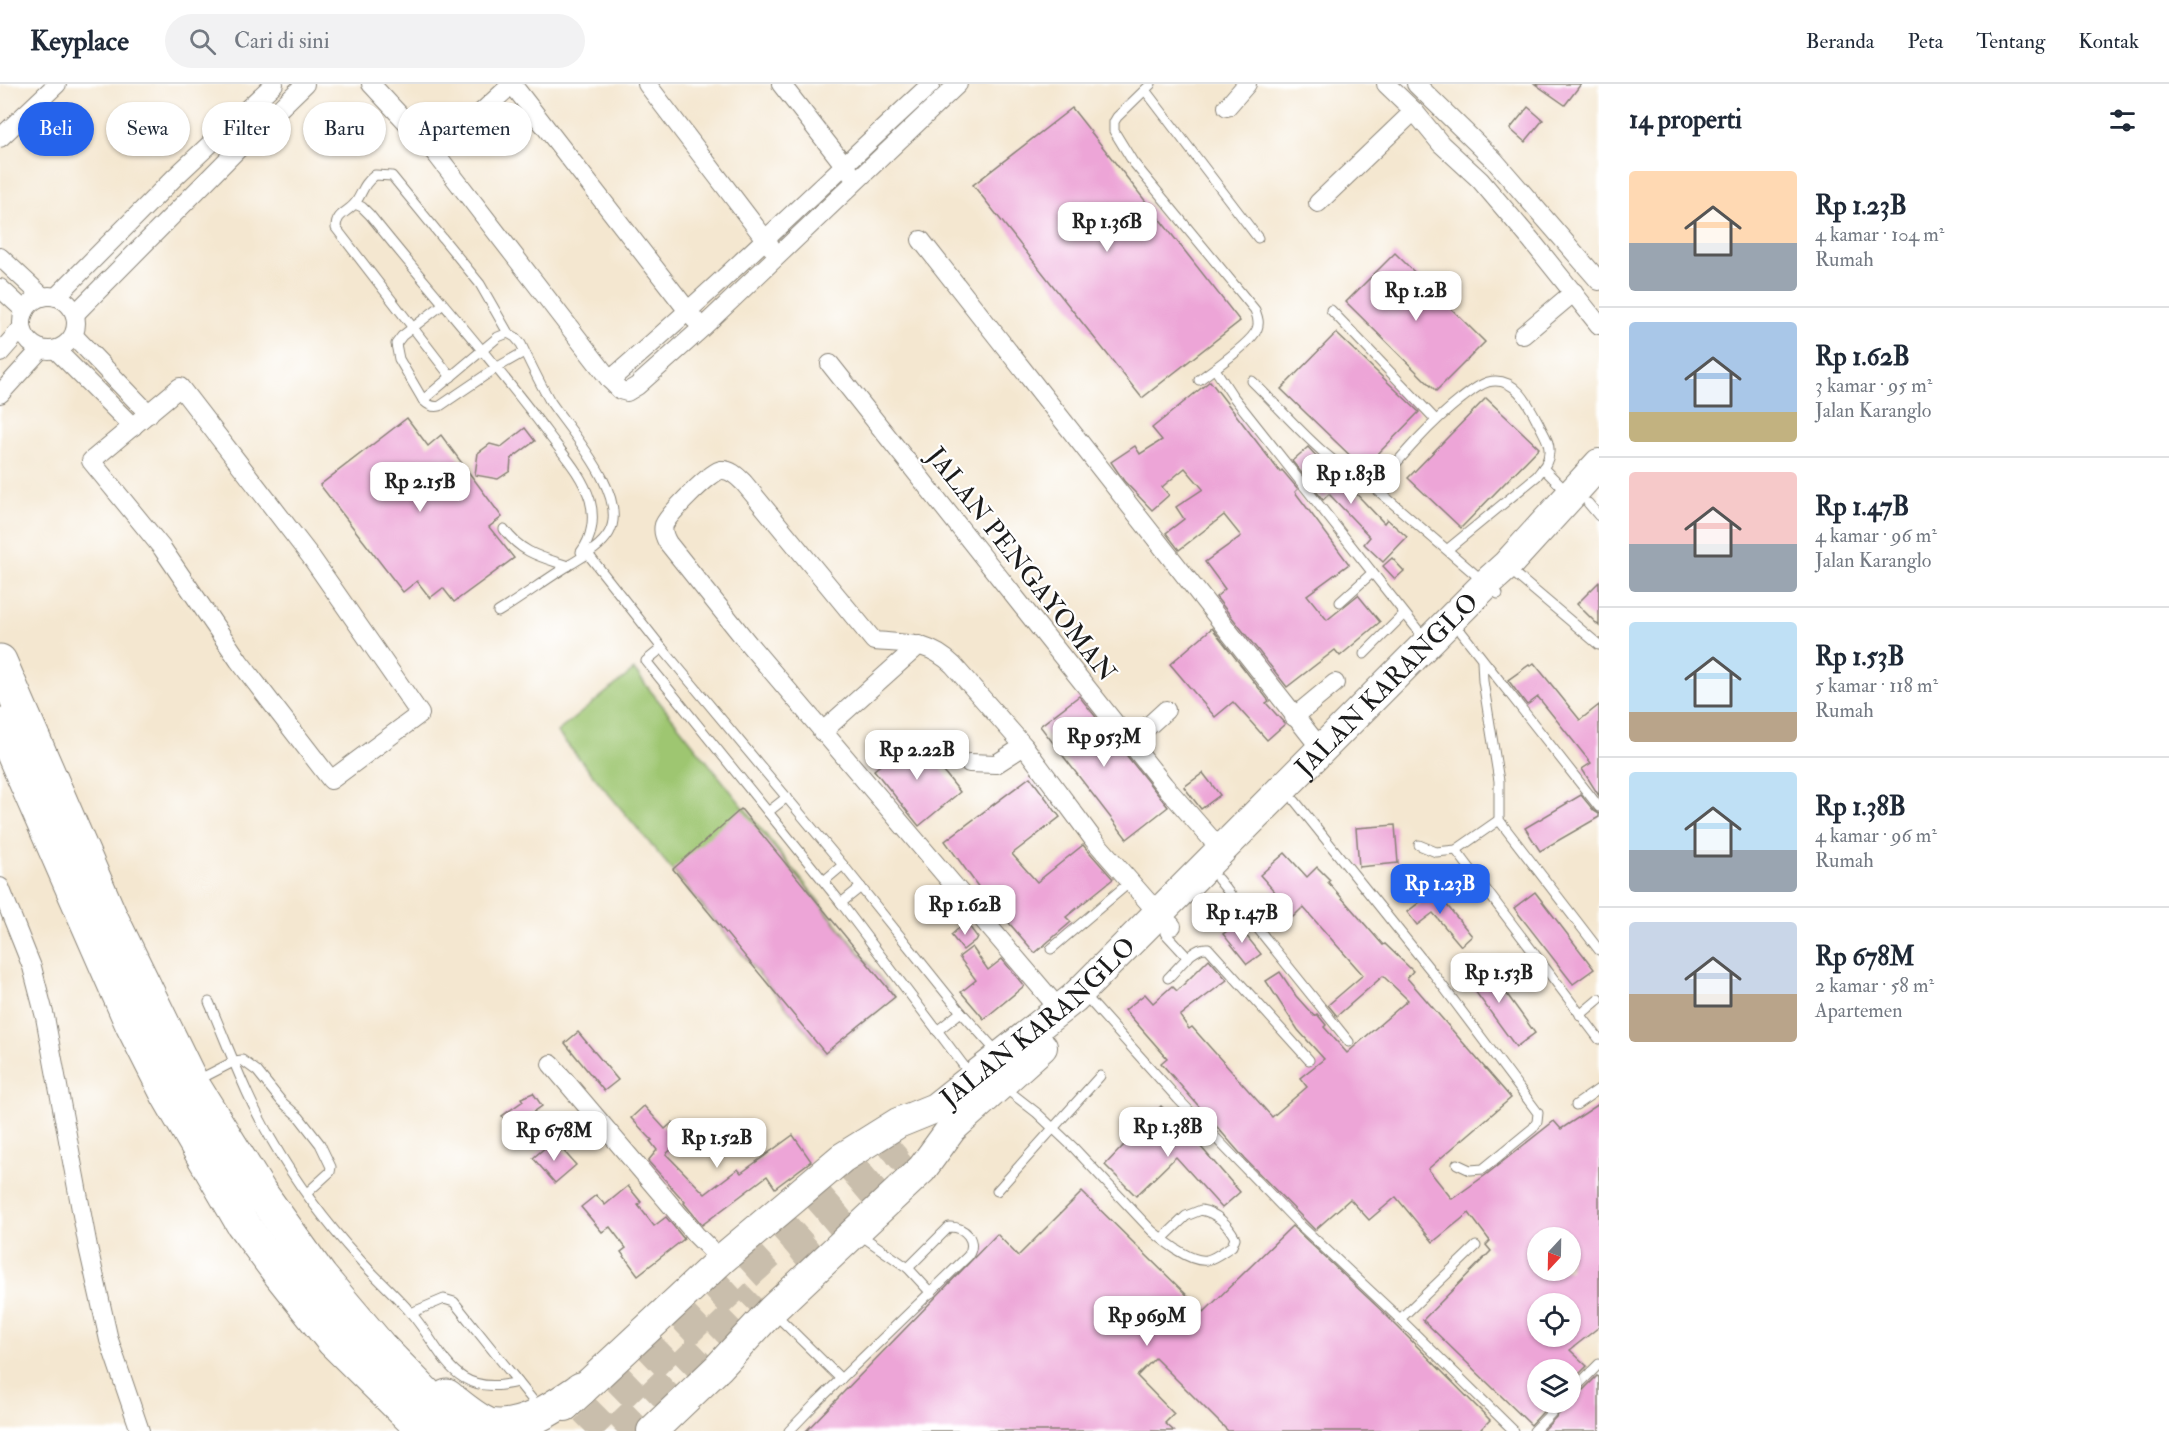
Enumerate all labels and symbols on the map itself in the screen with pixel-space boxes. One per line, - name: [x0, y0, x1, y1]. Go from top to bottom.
- pin: Rp 1.36B: [1045, 202, 1169, 253]
- pin: Rp 1.2B: [1361, 271, 1471, 322]
- street label: JALAN PENGAYOMAN: [919, 440, 1123, 689]
- pin: Rp 1.83B: [1289, 454, 1413, 505]
- pin: Rp 2.15B: [358, 462, 482, 513]
- street label: JALAN KARANGLO: [1288, 586, 1485, 784]
- pin: Rp 953M: [1049, 717, 1159, 768]
- pin: Rp 2.22B: [855, 730, 979, 781]
- pin: Rp 1.23B: [1378, 864, 1502, 915]
- pin: Rp 1.62B: [903, 885, 1027, 936]
- pin: Rp 1.47B: [1180, 893, 1304, 944]
- street label: JALAN KARANGLO: [933, 931, 1143, 1115]
- pin: Rp 1.53B: [1437, 953, 1561, 1004]
- pin: Rp 1.38B: [1106, 1107, 1230, 1158]
- pin: Rp 678M: [499, 1111, 609, 1162]
- pin: Rp 1.52B: [655, 1118, 779, 1169]
- north arrow: [1527, 1227, 1581, 1281]
- pin: Rp 969M: [1092, 1296, 1202, 1347]

